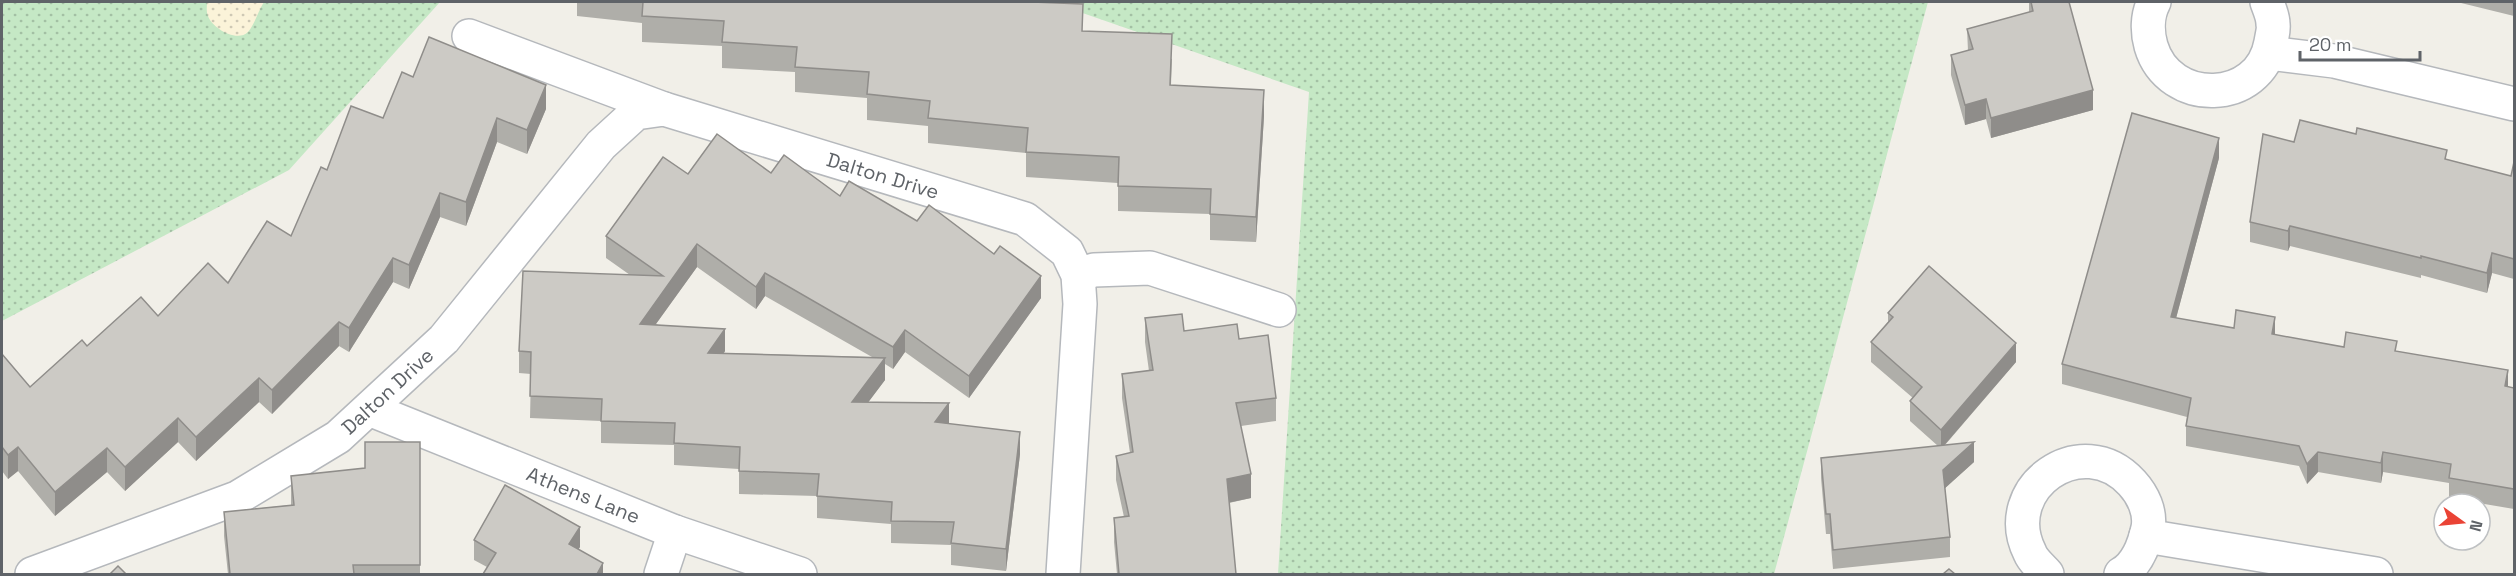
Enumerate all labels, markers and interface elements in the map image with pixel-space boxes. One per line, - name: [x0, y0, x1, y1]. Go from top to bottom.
- scale bar: [2300, 24, 2420, 62]
- text: 20 m: [2309, 33, 2352, 56]
- street label: Dalton Drive: [823, 146, 942, 205]
- street label: Dalton Drive: [336, 342, 439, 440]
- street label: Athens Lane: [523, 461, 644, 530]
- north arrow: [2432, 492, 2492, 552]
- text: N: [2464, 518, 2488, 534]

